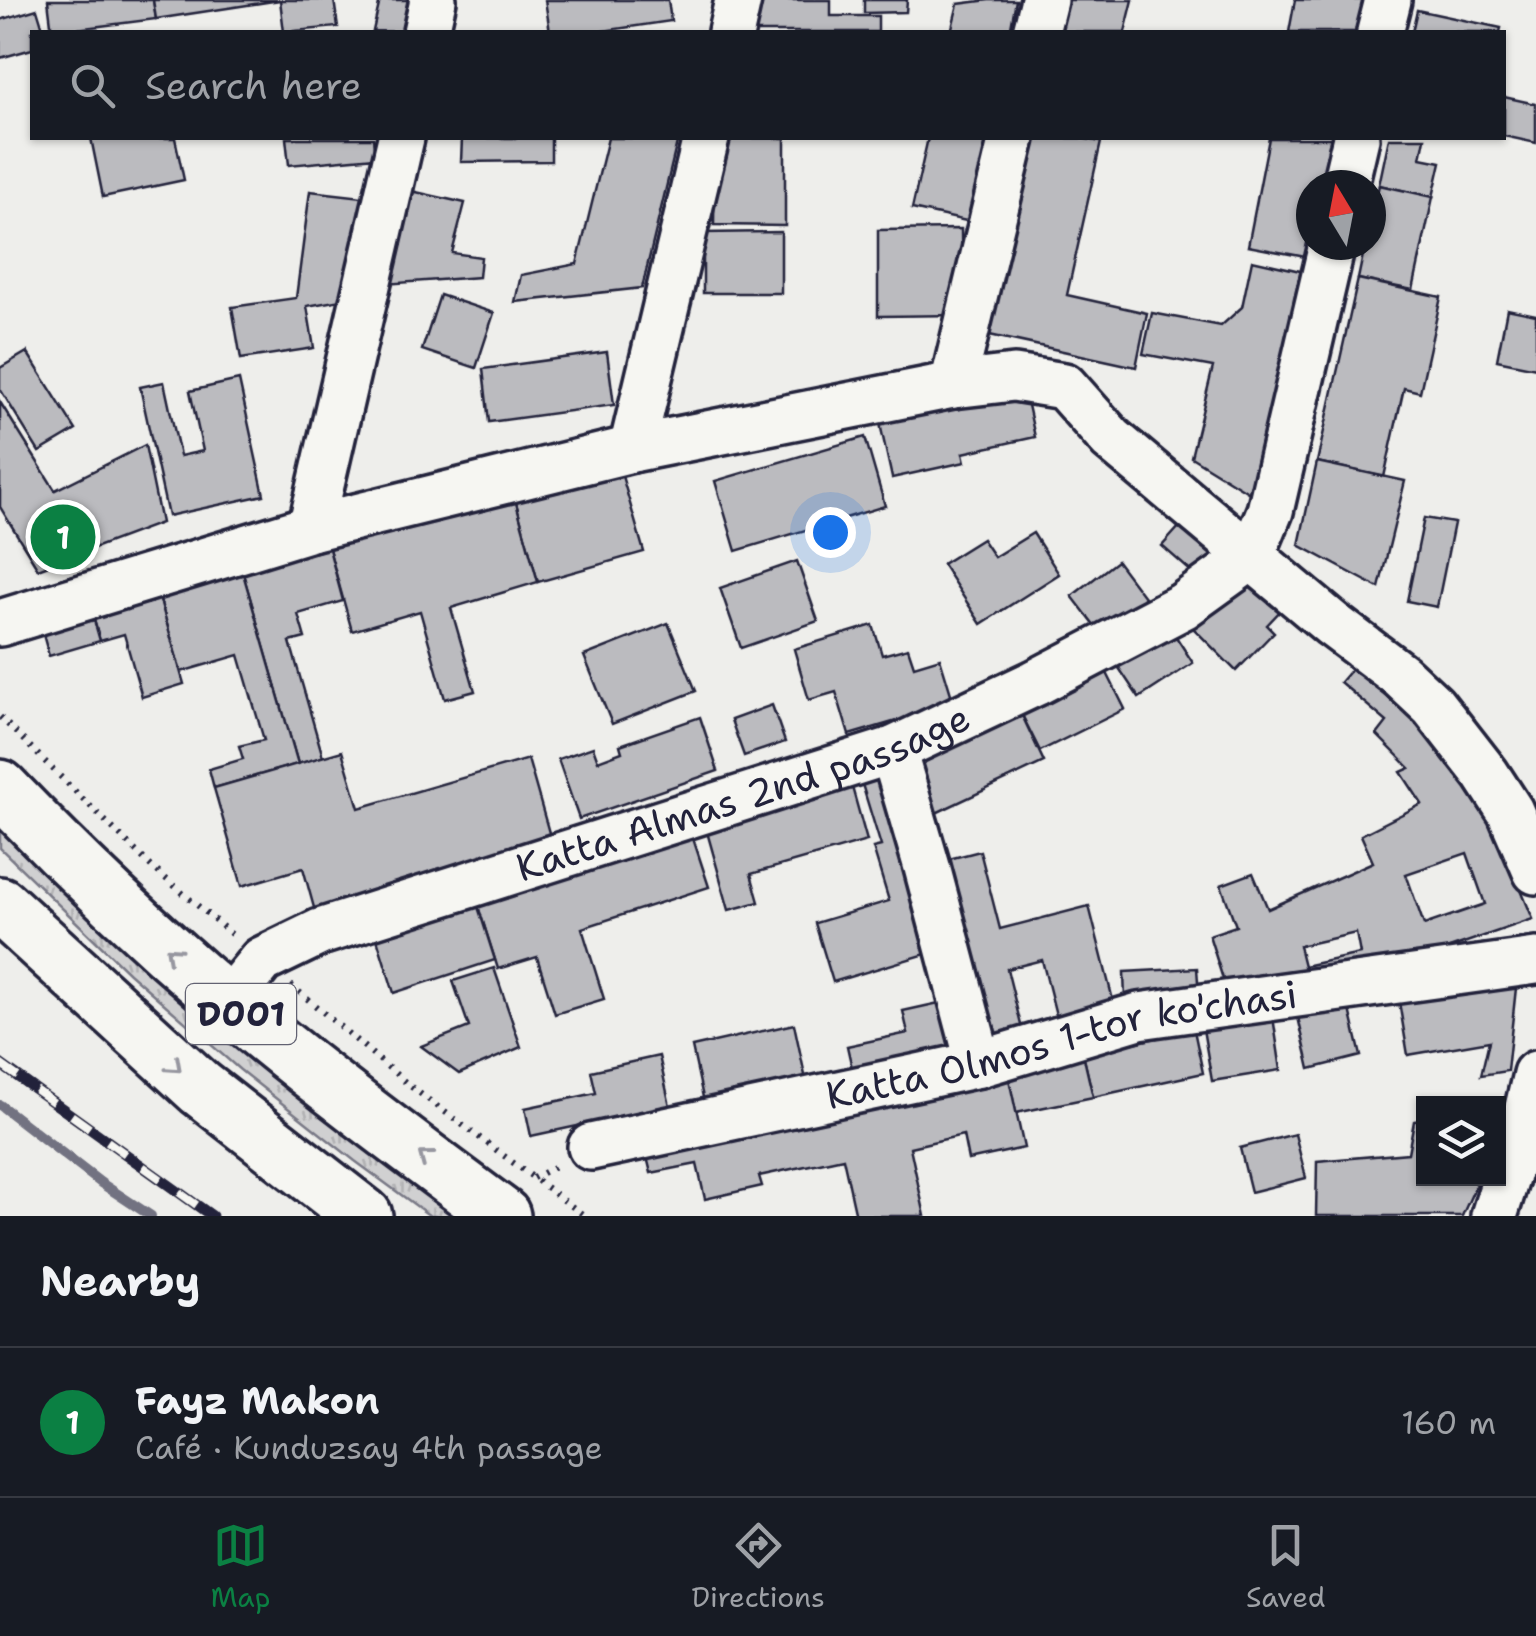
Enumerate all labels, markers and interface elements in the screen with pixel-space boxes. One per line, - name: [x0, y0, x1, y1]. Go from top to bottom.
- search box: [30, 30, 1506, 140]
- icon: search: [65, 58, 120, 113]
- text: Search here: [145, 60, 362, 111]
- north arrow: [1296, 170, 1386, 260]
- pin: 1: [30, 500, 96, 574]
- your location: [805, 507, 856, 558]
- street label: Katta Almas 2nd passage: [509, 691, 978, 893]
- one-way arrow: [165, 947, 184, 965]
- street label: Katta Olmos 1-tor ko'chasi: [821, 968, 1300, 1121]
- road number: D001: [186, 984, 296, 1044]
- one-way arrow: [163, 1054, 182, 1072]
- map controls: [1416, 1096, 1506, 1186]
- button: layers: [1416, 1096, 1506, 1186]
- one-way arrow: [418, 1152, 436, 1169]
- text: Nearby: [40, 1253, 200, 1309]
- text: Fayz Makon: [135, 1375, 380, 1426]
- text: 1: [65, 1401, 80, 1444]
- text: 160 m: [1401, 1401, 1496, 1444]
- text: Café · Kunduzsay 4th passage: [135, 1426, 603, 1469]
- tab: Map: [211, 1518, 270, 1616]
- tab: Directions: [691, 1518, 825, 1616]
- tab: Saved: [1246, 1518, 1325, 1616]

